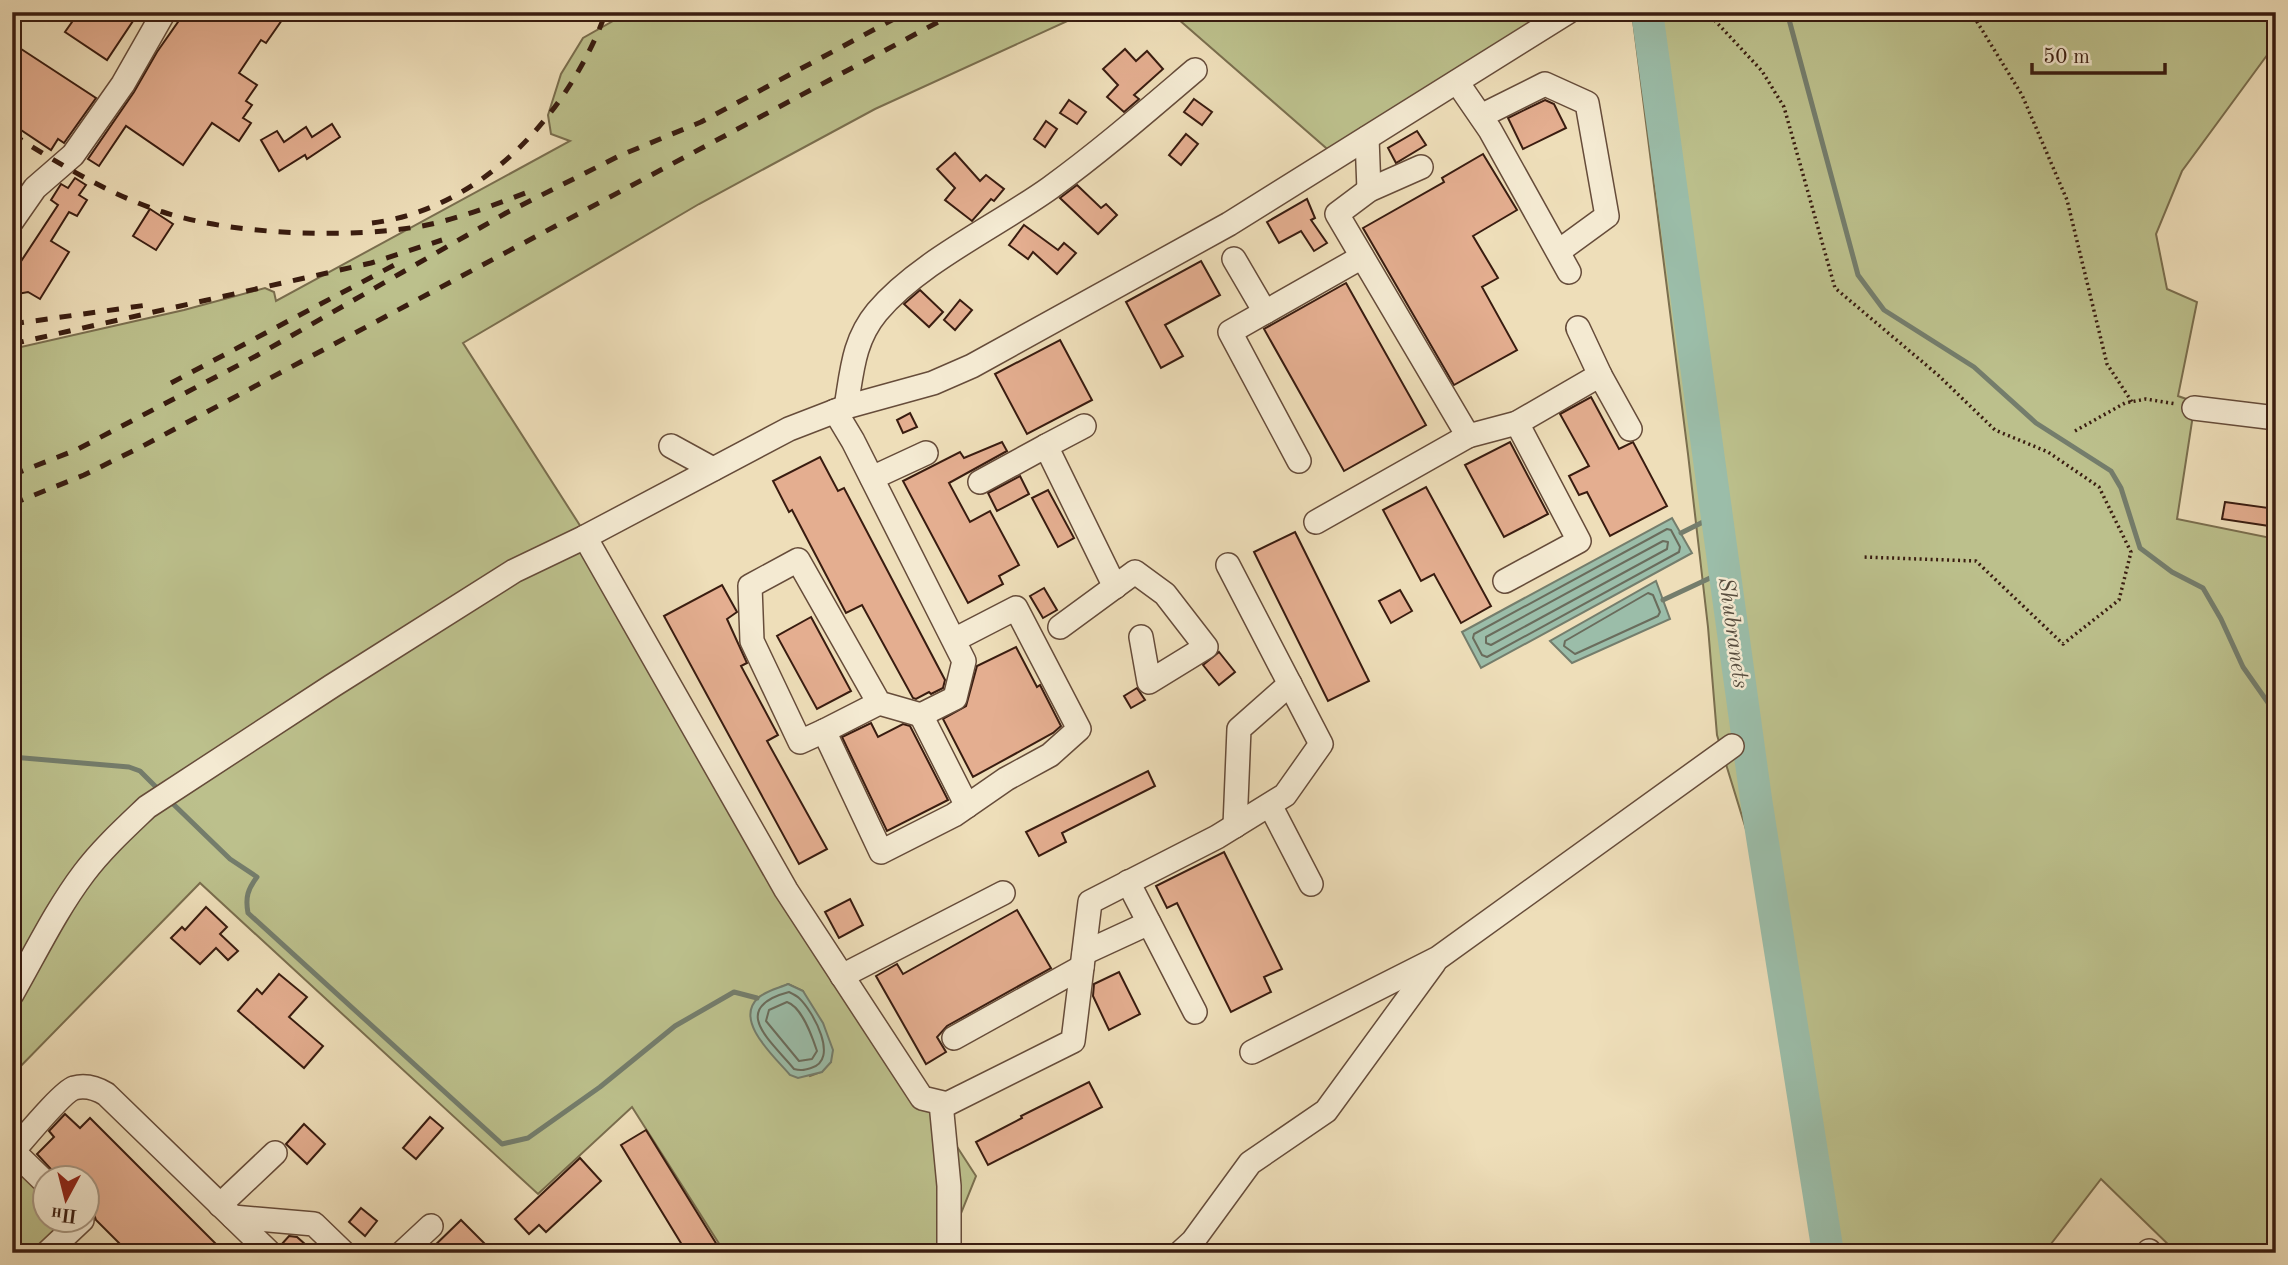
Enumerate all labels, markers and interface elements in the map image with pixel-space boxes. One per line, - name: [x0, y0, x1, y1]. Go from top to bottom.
- scale bar: [2032, 32, 2166, 76]
- text: 50 m: [2043, 47, 2090, 68]
- water label: Shubranets: [1714, 576, 1752, 690]
- north arrow: [32, 1164, 102, 1234]
- text: Пн: [50, 1202, 78, 1224]

